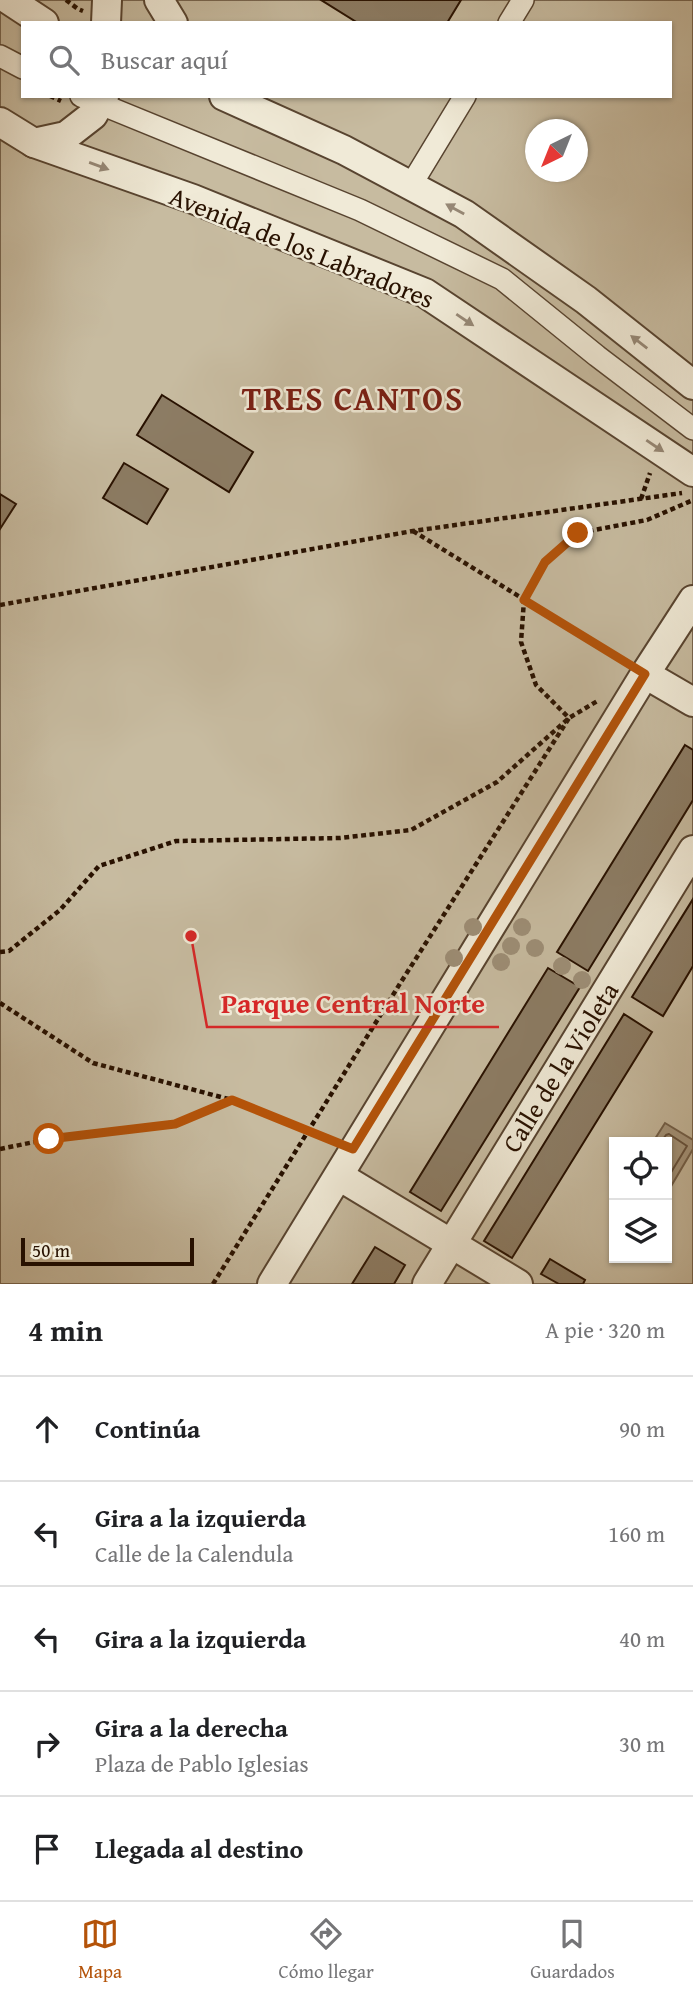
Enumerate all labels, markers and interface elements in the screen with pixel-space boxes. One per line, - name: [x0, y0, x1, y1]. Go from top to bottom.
- search box: [21, 21, 672, 98]
- text: Buscar aquí: [101, 40, 228, 79]
- icon: search: [45, 41, 83, 79]
- north arrow: [525, 119, 588, 182]
- one-way arrow: [88, 161, 109, 172]
- street label: Avenida de los Labradores: [164, 176, 440, 318]
- one-way arrow: [445, 203, 465, 215]
- one-way arrow: [456, 313, 475, 326]
- one-way arrow: [631, 335, 649, 350]
- district label: TRES CANTOS: [242, 374, 464, 422]
- one-way arrow: [646, 439, 664, 453]
- route end: [562, 517, 593, 548]
- street label: Calle de la Violeta: [492, 974, 628, 1160]
- callout: Parque Central Norte: [207, 978, 499, 1027]
- text: Parque Central Norte: [221, 982, 485, 1023]
- route start: [33, 1123, 64, 1154]
- map controls: [609, 1137, 672, 1263]
- button: locate: [609, 1137, 672, 1200]
- button: layers: [609, 1200, 672, 1263]
- scale bar: [21, 1235, 194, 1267]
- text: 50 m: [32, 1236, 70, 1264]
- text: 4 min: [28, 1308, 103, 1352]
- text: A pie · 320 m: [545, 1313, 665, 1346]
- text: Continúa: [95, 1409, 200, 1448]
- icon: ahead: [28, 1410, 66, 1448]
- text: 90 m: [619, 1412, 665, 1445]
- text: Gira a la izquierda: [95, 1498, 306, 1537]
- icon: left: [28, 1515, 66, 1553]
- text: 160 m: [608, 1517, 665, 1550]
- text: Calle de la Calendula: [95, 1537, 293, 1570]
- text: Gira a la izquierda: [95, 1619, 306, 1658]
- icon: left: [28, 1620, 66, 1658]
- text: 40 m: [619, 1622, 665, 1655]
- text: Gira a la derecha: [95, 1708, 288, 1747]
- icon: right: [28, 1725, 66, 1763]
- text: 30 m: [619, 1727, 665, 1760]
- text: Plaza de Pablo Iglesias: [95, 1747, 309, 1780]
- text: Llegada al destino: [95, 1829, 303, 1868]
- icon: arrive: [28, 1830, 66, 1868]
- tab: Mapa: [78, 1915, 122, 1985]
- tab: Cómo llegar: [278, 1915, 374, 1985]
- tab: Guardados: [530, 1915, 615, 1985]

